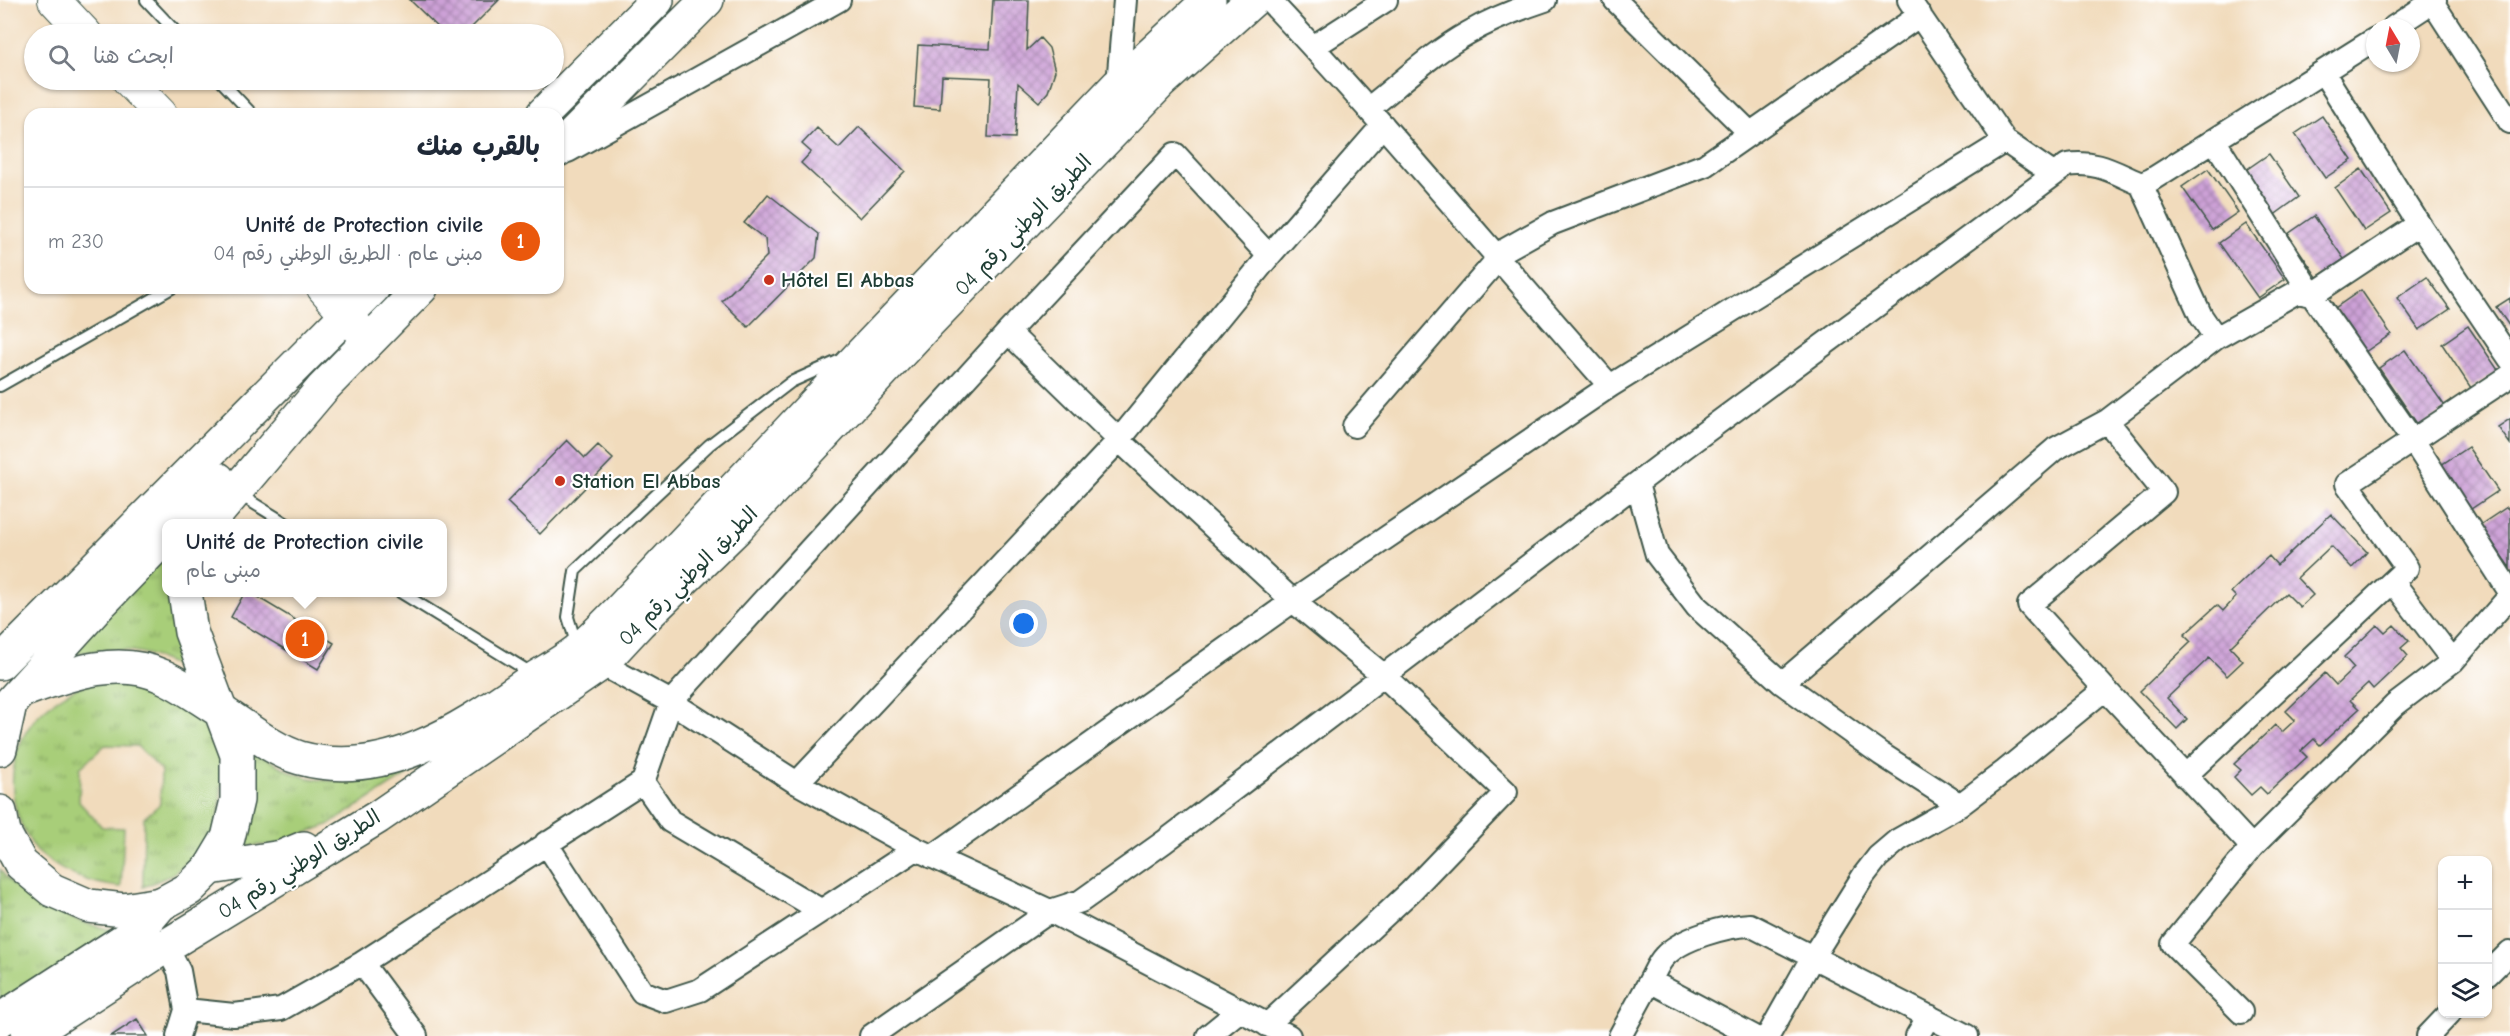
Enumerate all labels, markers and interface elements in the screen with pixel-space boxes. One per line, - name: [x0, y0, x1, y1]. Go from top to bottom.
- north arrow: [2366, 18, 2420, 72]
- search box: [24, 24, 564, 90]
- icon: search: [45, 41, 78, 74]
- text: ابحث هنا: [93, 43, 174, 69]
- text: بالقرب منك: [417, 132, 540, 162]
- street label: الطريق الوطني رقم 04: [950, 150, 1101, 305]
- text: Unité de Protection civile: [246, 212, 483, 238]
- text: 230 m: [48, 230, 104, 253]
- text: 1: [517, 230, 524, 253]
- text: مبنى عام · الطريق الوطني رقم 04: [213, 242, 483, 265]
- place label: Hôtel El Abbas: [781, 268, 914, 292]
- marker: Hôtel El Abbas: [762, 273, 776, 287]
- place label: Station El Abbas: [572, 469, 720, 493]
- marker: Station El Abbas: [553, 474, 567, 488]
- street label: الطريق الوطني رقم 04: [614, 502, 767, 655]
- popup: [162, 519, 447, 597]
- text: Unité de Protection civile: [186, 529, 423, 555]
- text: مبنى عام: [186, 559, 261, 582]
- your location: [1009, 609, 1038, 638]
- pin: 1: [286, 616, 324, 662]
- street label: الطريق الوطني رقم 04: [214, 804, 388, 930]
- map controls: [2438, 856, 2492, 1018]
- button: +: [2438, 856, 2492, 910]
- button: −: [2438, 910, 2492, 964]
- button: layers: [2438, 964, 2492, 1018]

